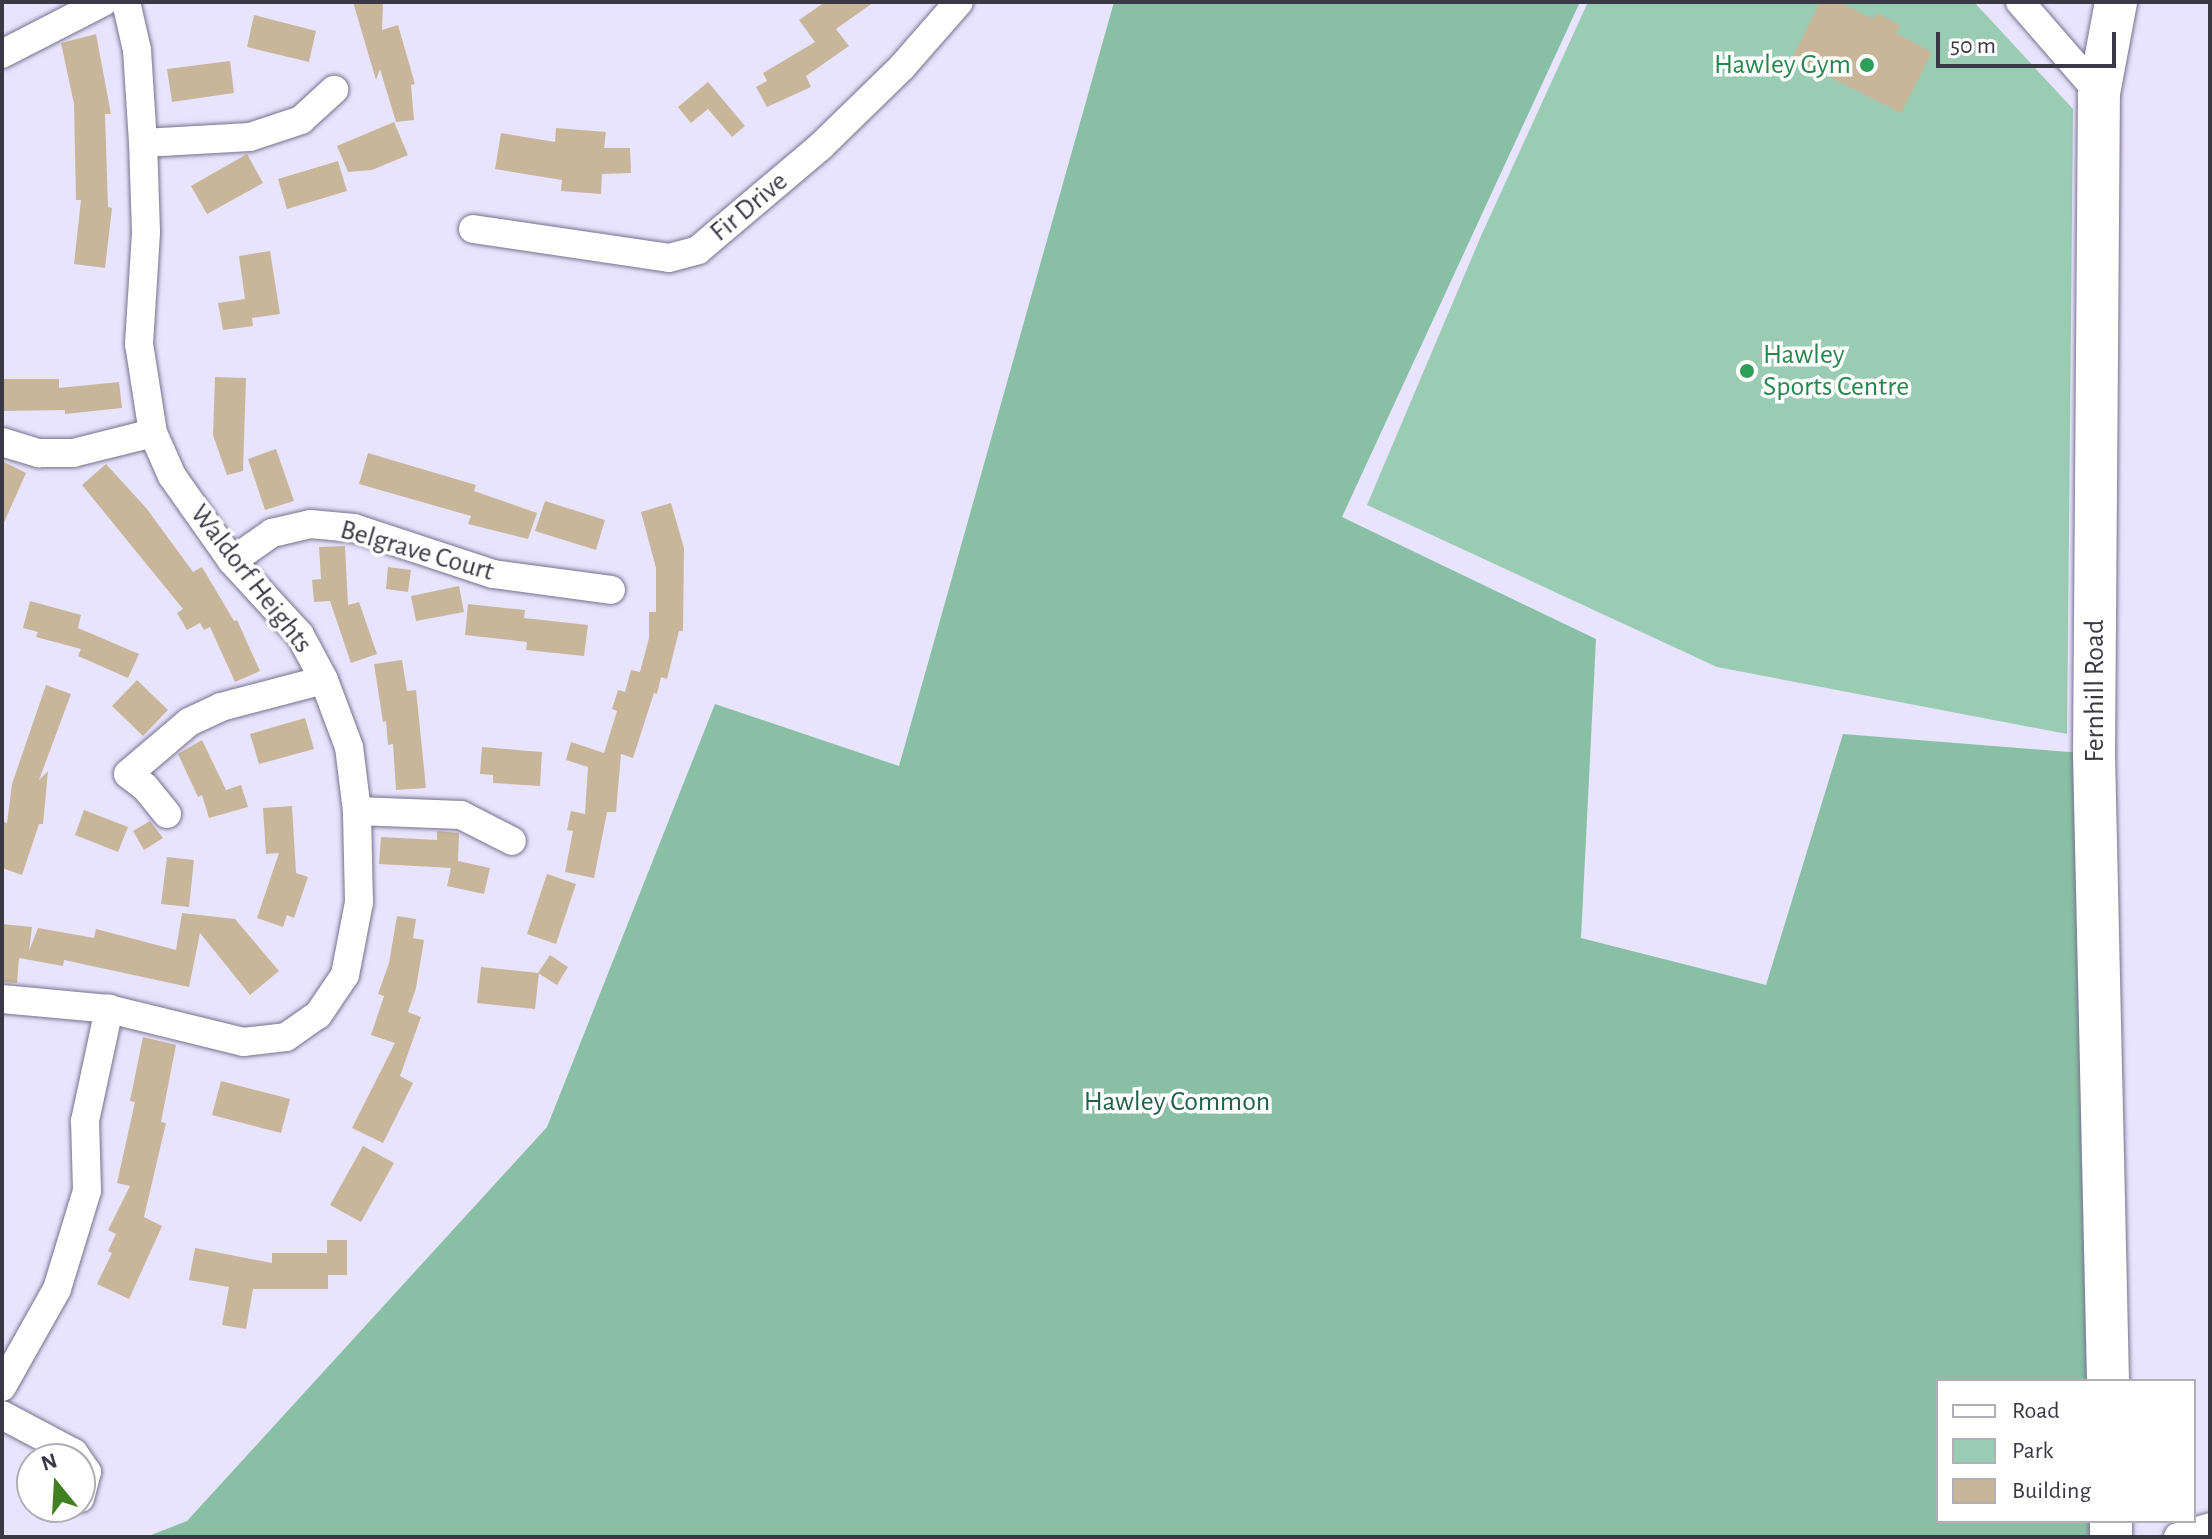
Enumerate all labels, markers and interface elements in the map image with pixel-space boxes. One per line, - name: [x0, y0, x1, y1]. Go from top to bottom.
- scale bar: [1940, 16, 2120, 66]
- text: 50 m: [1950, 34, 1996, 58]
- place label: Hawley Gym: [1714, 48, 1851, 82]
- marker: Hawley Gym: [1858, 56, 1876, 74]
- street label: Fir Drive: [703, 165, 795, 249]
- place label: Hawley Sports Centre: [1763, 338, 1909, 404]
- marker: Hawley Sports Centre: [1738, 362, 1756, 380]
- street label: Waldorf Heights: [183, 498, 319, 660]
- street label: Belgrave Court: [336, 513, 498, 589]
- street label: Fernhill Road: [2078, 619, 2112, 763]
- park label: Hawley Common: [1084, 1085, 1270, 1119]
- legend: [1936, 1379, 2196, 1523]
- text: Road: [2012, 1399, 2060, 1423]
- text: Park: [2012, 1439, 2053, 1463]
- north arrow: [16, 1443, 96, 1523]
- text: N: [39, 1449, 60, 1475]
- text: Building: [2012, 1479, 2091, 1503]

